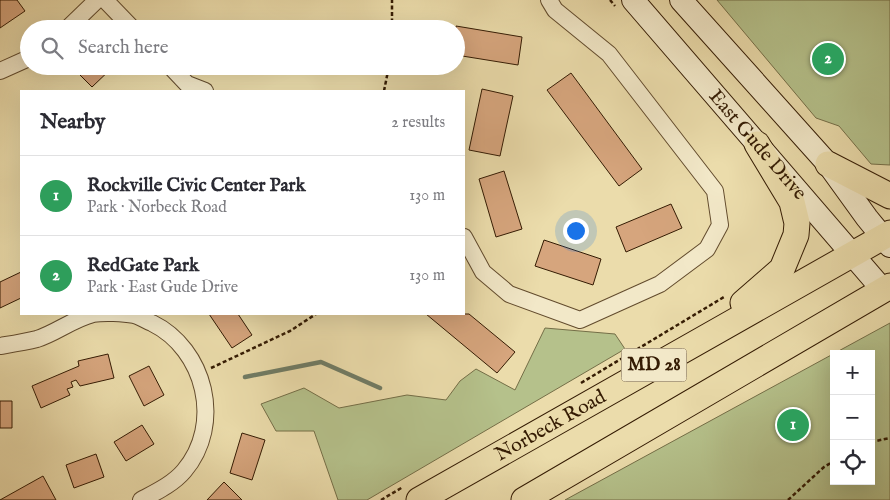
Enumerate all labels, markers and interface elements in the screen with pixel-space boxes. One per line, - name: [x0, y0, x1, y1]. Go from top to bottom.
- search box: [20, 20, 465, 75]
- icon: search: [38, 34, 66, 62]
- text: Search here: [78, 36, 169, 60]
- pin: 2: [812, 40, 844, 78]
- street label: East Gude Drive: [703, 84, 812, 205]
- text: Nearby: [40, 109, 105, 136]
- text: 2 results: [391, 113, 445, 133]
- text: Rockville Civic Center Park: [87, 174, 306, 198]
- text: 1: [53, 186, 59, 206]
- text: 130 m: [409, 186, 445, 206]
- text: Park · Norbeck Road: [87, 198, 227, 218]
- your location: [563, 218, 589, 244]
- text: RedGate Park: [87, 254, 199, 278]
- text: 2: [52, 266, 60, 286]
- text: 130 m: [409, 266, 445, 286]
- text: Park · East Gude Drive: [87, 278, 238, 298]
- road number: MD 28: [622, 348, 686, 382]
- map controls: [830, 350, 875, 485]
- button: +: [830, 350, 875, 395]
- street label: Norbeck Road: [490, 384, 611, 467]
- button: −: [830, 395, 875, 440]
- pin: 1: [777, 406, 809, 444]
- button: locate: [830, 440, 875, 485]

